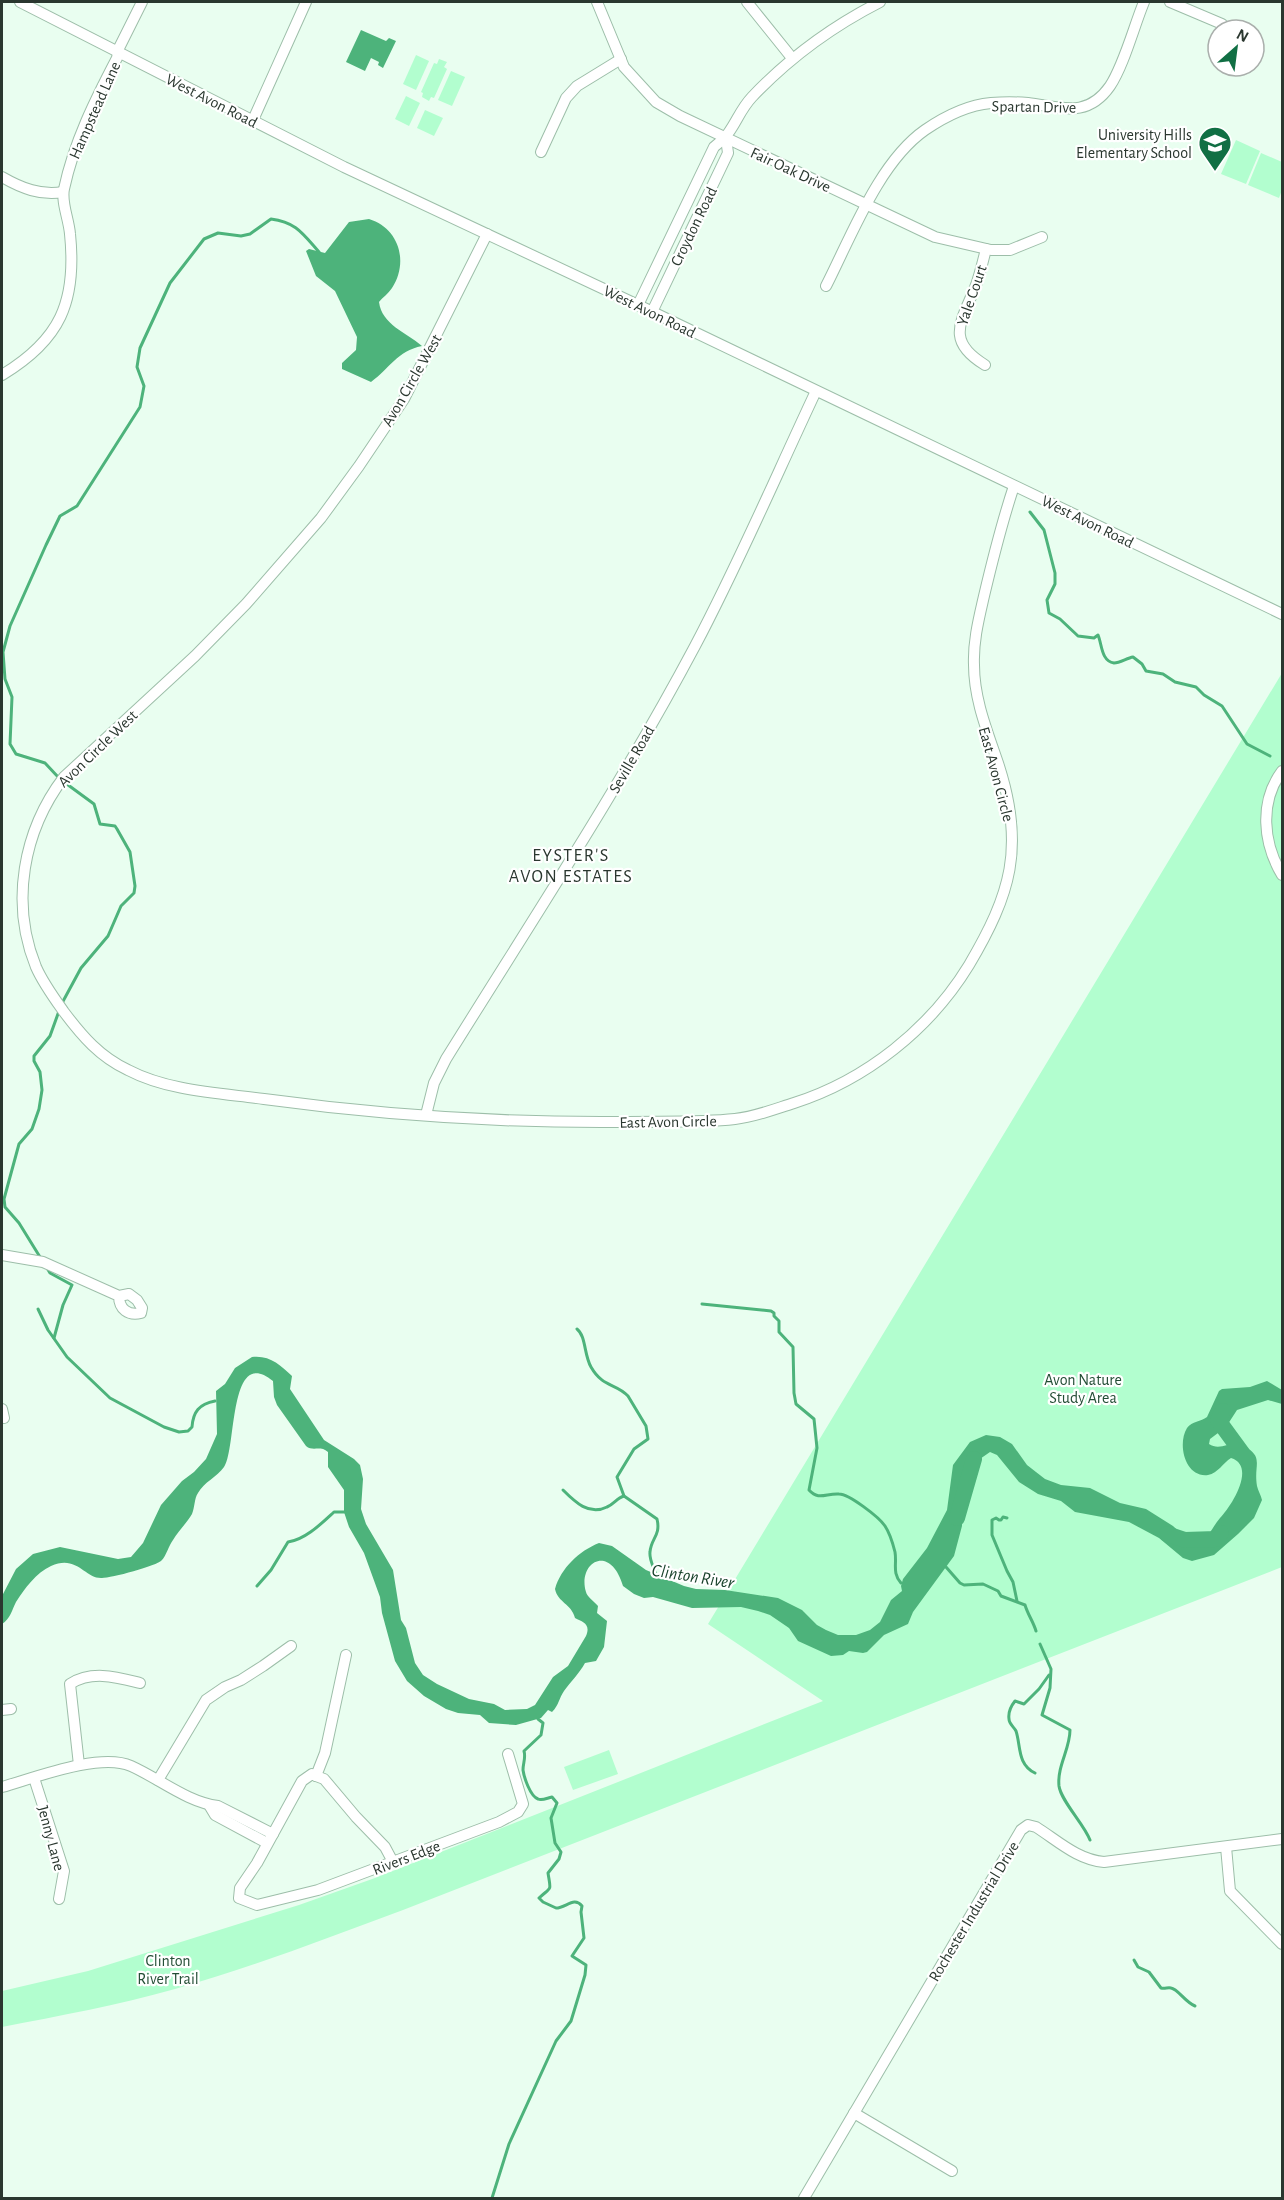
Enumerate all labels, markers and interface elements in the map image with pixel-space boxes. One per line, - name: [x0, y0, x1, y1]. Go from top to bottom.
- north arrow: [1206, 18, 1266, 78]
- text: N: [1234, 26, 1251, 45]
- street label: Hampstead Lane: [66, 59, 124, 162]
- street label: West Avon Road: [163, 71, 260, 131]
- street label: Spartan Drive: [992, 98, 1076, 116]
- school or university icon: University Hills Elementary School: [1197, 125, 1233, 172]
- place label: University Hills Elementary School: [1076, 127, 1192, 162]
- street label: Fair Oak Drive: [748, 144, 833, 195]
- street label: Croydon Road: [668, 184, 721, 269]
- street label: Yale Court: [954, 263, 990, 328]
- street label: West Avon Road: [601, 283, 698, 341]
- street label: Avon Circle West: [379, 332, 445, 429]
- street label: West Avon Road: [1039, 493, 1136, 551]
- street label: Avon Circle West: [55, 707, 140, 790]
- street label: Seville Road: [606, 723, 658, 796]
- street label: East Avon Circle: [976, 725, 1016, 823]
- district label: EYSTER'S AVON ESTATES: [509, 847, 633, 886]
- street label: East Avon Circle: [619, 1113, 717, 1131]
- park label: Avon Nature Study Area: [1044, 1372, 1122, 1407]
- water label: Clinton River: [650, 1562, 736, 1593]
- street label: Jenny Lane: [34, 1804, 67, 1873]
- street label: Rivers Edge: [370, 1838, 442, 1878]
- street label: Rochester Industrial Drive: [926, 1839, 1022, 1984]
- park label: Clinton River Trail: [137, 1953, 199, 1987]

